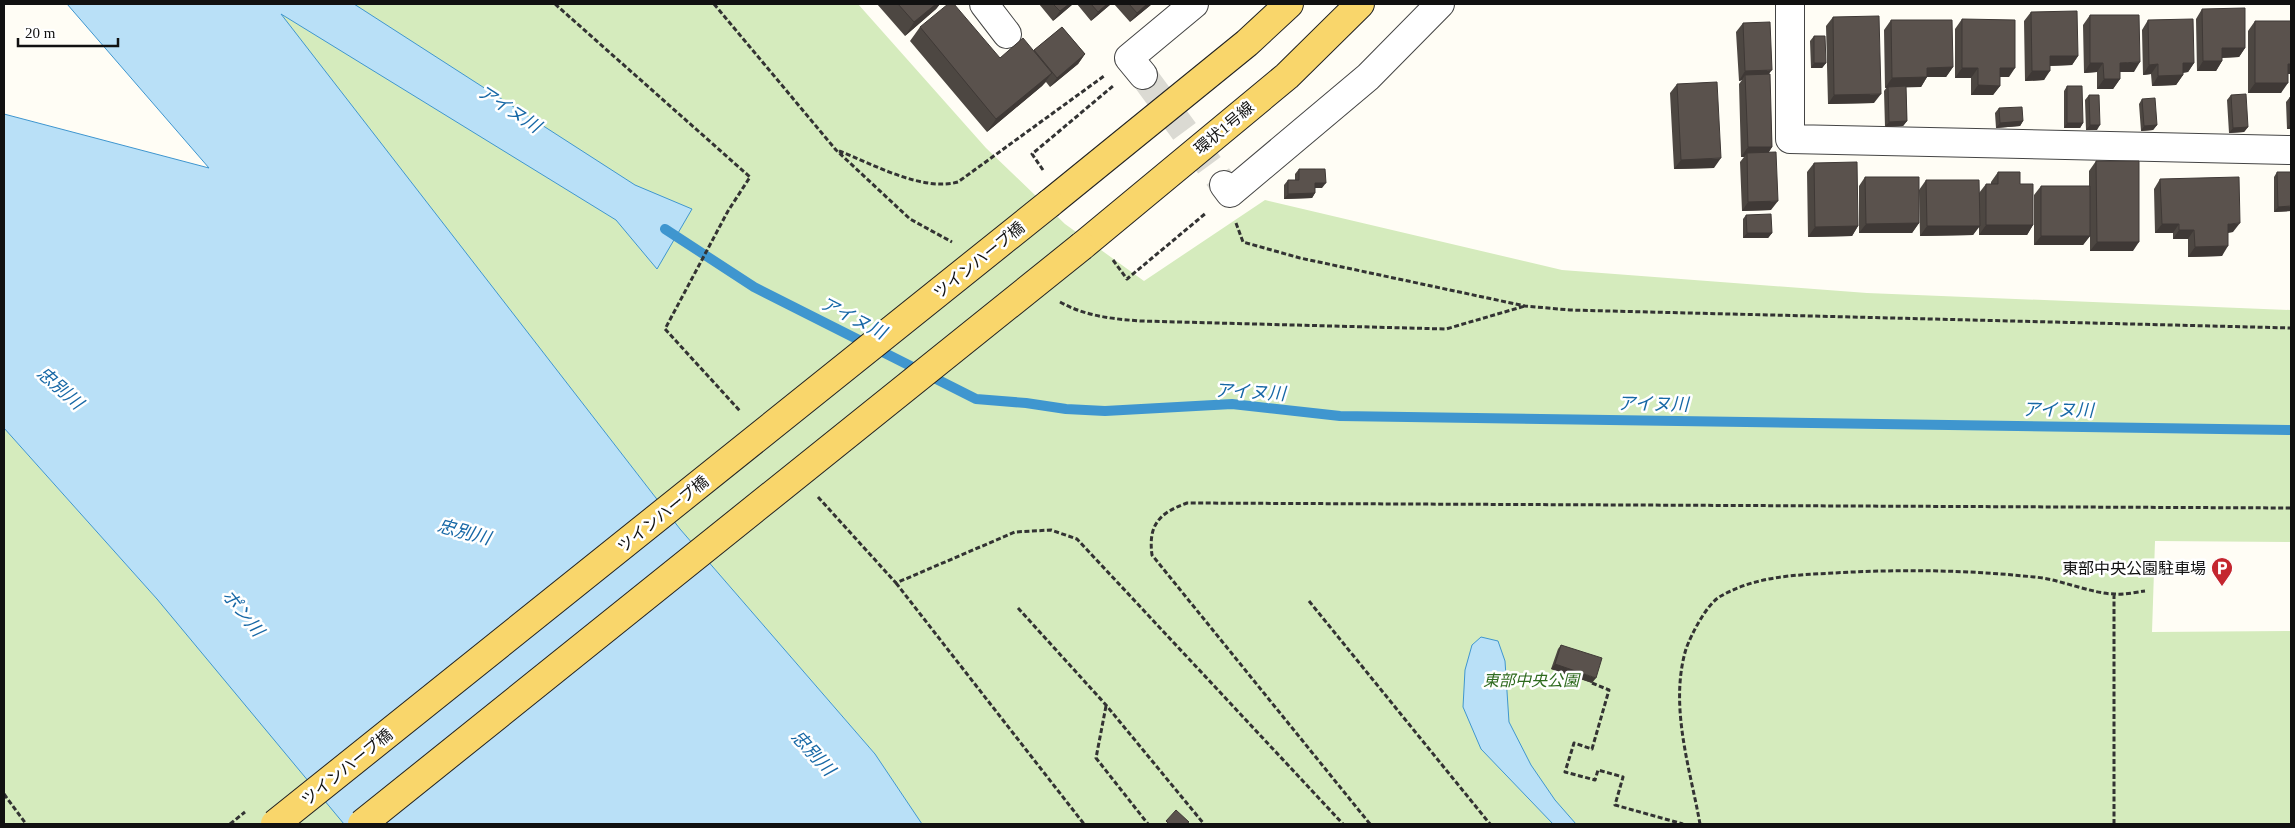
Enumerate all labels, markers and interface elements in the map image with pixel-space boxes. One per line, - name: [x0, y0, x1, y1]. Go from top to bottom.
- scale bar: [18, 15, 118, 47]
- text: 20 m: [25, 25, 56, 41]
- water label: アイヌ川: [474, 81, 546, 138]
- street label: 環状1号線: [1191, 98, 1257, 158]
- street label: ツインハープ橋: [931, 218, 1027, 302]
- water label: アイヌ川: [817, 293, 891, 344]
- water label: 忠別川: [33, 363, 88, 415]
- water label: アイヌ川: [1214, 380, 1288, 404]
- water label: アイヌ川: [1617, 393, 1691, 415]
- water label: アイヌ川: [2022, 399, 2096, 421]
- street label: ツインハープ橋: [615, 472, 711, 556]
- water label: 忠別川: [435, 515, 495, 549]
- parking icon: 東部中央公園駐車場: [2210, 556, 2234, 587]
- place label: 東部中央公園駐車場: [2062, 560, 2206, 577]
- water label: ポン川: [218, 586, 269, 642]
- park label: 東部中央公園: [1483, 672, 1581, 689]
- street label: ツインハープ橋: [299, 725, 395, 809]
- water label: 忠別川: [787, 726, 840, 781]

